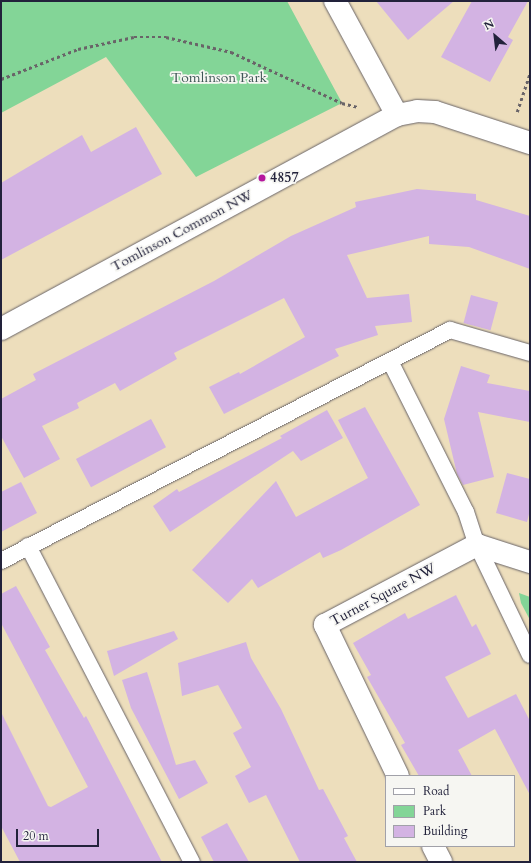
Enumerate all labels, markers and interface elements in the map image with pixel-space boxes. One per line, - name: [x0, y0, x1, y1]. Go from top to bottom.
- north arrow: [475, 16, 515, 56]
- text: N: [481, 16, 497, 34]
- park label: Tomlinson Park: [171, 70, 267, 86]
- place label: 4857: [270, 170, 299, 186]
- marker: 4857: [257, 173, 267, 183]
- street label: Tomlinson Common NW: [108, 187, 256, 275]
- street label: Turner Square NW: [327, 560, 439, 630]
- legend: [385, 775, 515, 847]
- text: Road: [423, 783, 449, 799]
- text: Park: [423, 803, 446, 819]
- scale bar: [18, 821, 101, 847]
- text: Building: [423, 823, 467, 839]
- text: 20 m: [23, 828, 49, 844]

